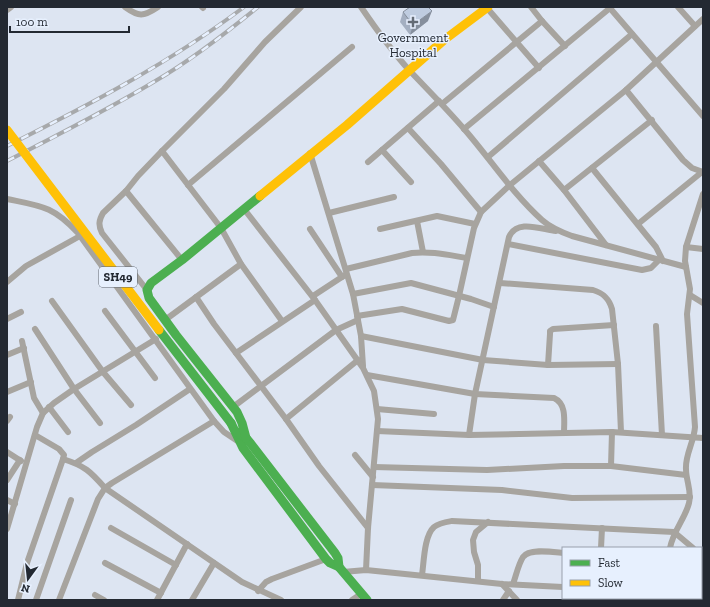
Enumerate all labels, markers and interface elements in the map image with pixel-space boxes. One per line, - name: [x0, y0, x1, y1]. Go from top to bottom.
- scale bar: [10, 8, 129, 34]
- text: 100 m: [16, 15, 48, 29]
- marker: Government Hospital: [407, 16, 419, 28]
- place label: Government Hospital: [378, 30, 448, 60]
- road number: SH49: [99, 267, 137, 287]
- legend: [562, 547, 702, 599]
- text: Fast: [598, 556, 621, 570]
- north arrow: [8, 559, 48, 599]
- text: Slow: [598, 576, 624, 590]
- text: N: [19, 581, 31, 596]

